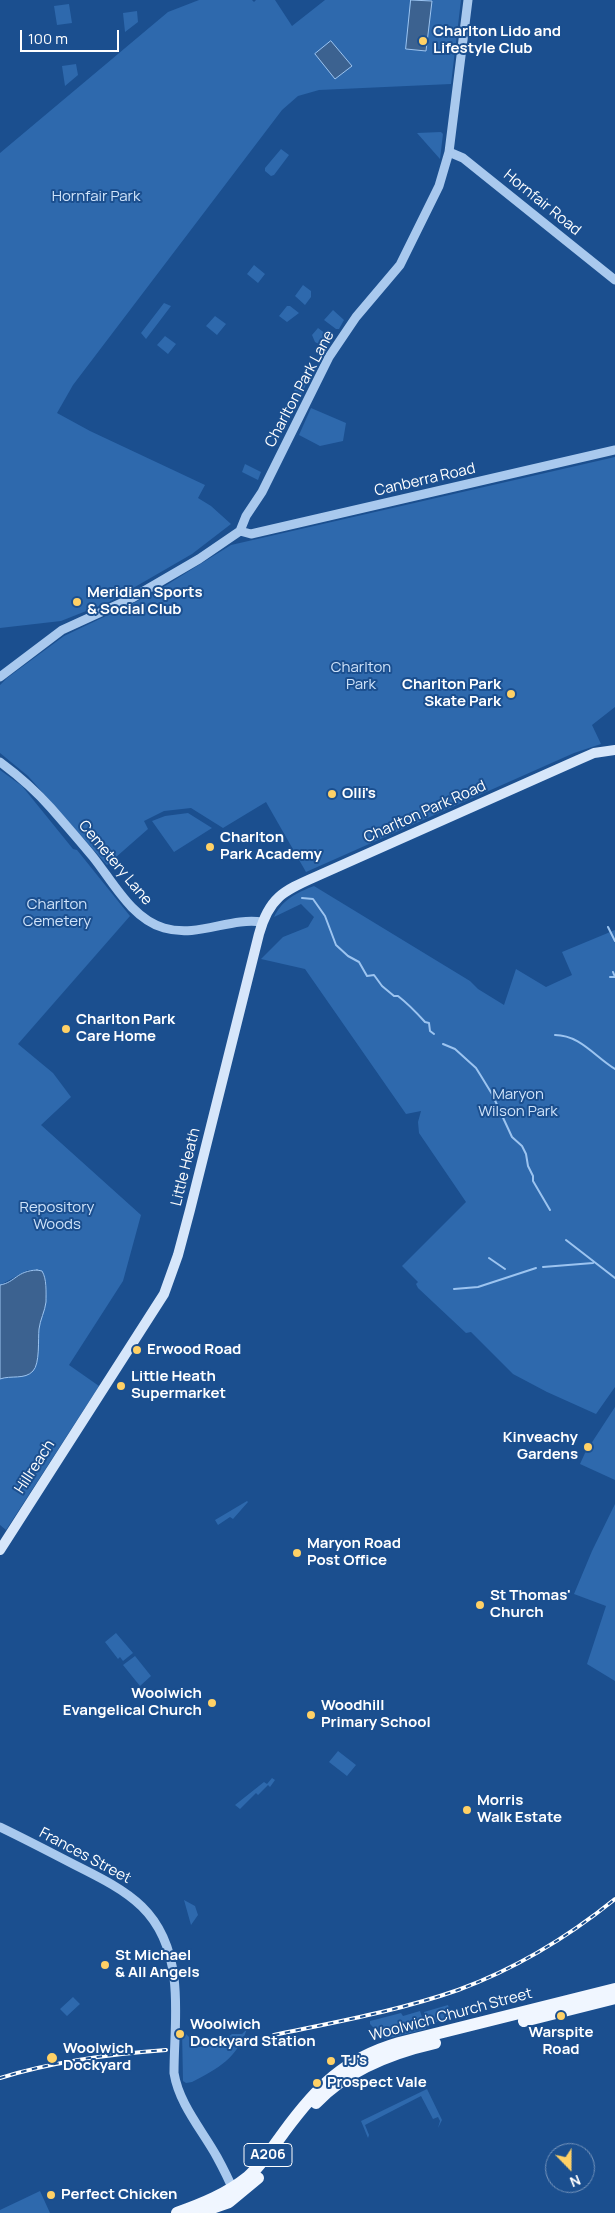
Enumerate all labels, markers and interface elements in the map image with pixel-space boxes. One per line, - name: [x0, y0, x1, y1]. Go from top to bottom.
- scale bar: [22, 20, 121, 52]
- place label: Charlton Lido and Lifestyle Club: [433, 23, 561, 58]
- text: 100 m: [28, 28, 68, 49]
- marker: Charlton Lido and Lifestyle Club: [417, 35, 429, 47]
- street label: Hornfair Road: [500, 166, 584, 240]
- park label: Hornfair Park: [52, 188, 140, 206]
- street label: Charlton Park Lane: [262, 327, 338, 451]
- street label: Canberra Road: [373, 460, 477, 500]
- place label: Meridian Sports & Social Club: [87, 584, 203, 619]
- marker: Meridian Sports & Social Club: [71, 596, 83, 608]
- park label: Charlton Park: [331, 659, 391, 694]
- place label: Charlton Park Skate Park: [402, 676, 501, 711]
- marker: Charlton Park Skate Park: [505, 688, 517, 700]
- street label: Charlton Park Road: [361, 777, 489, 847]
- place label: Olli's: [342, 785, 376, 803]
- marker: Olli's: [326, 788, 338, 800]
- street label: Cemetery Lane: [74, 817, 156, 909]
- place label: Charlton Park Academy: [220, 829, 322, 864]
- marker: Charlton Park Academy: [204, 841, 216, 853]
- park label: Charlton Cemetery: [23, 896, 91, 931]
- place label: Charlton Park Care Home: [76, 1011, 175, 1046]
- marker: Charlton Park Care Home: [60, 1023, 72, 1035]
- park label: Maryon Wilson Park: [478, 1086, 558, 1121]
- street label: Little Heath: [168, 1126, 204, 1208]
- park label: Repository Woods: [20, 1199, 94, 1234]
- place label: Erwood Road: [147, 1341, 241, 1359]
- marker: Erwood Road: [131, 1344, 143, 1356]
- place label: Little Heath Supermarket: [131, 1368, 226, 1403]
- marker: Little Heath Supermarket: [115, 1380, 127, 1392]
- place label: Kinveachy Gardens: [503, 1429, 578, 1464]
- street label: Hillreach: [11, 1437, 59, 1497]
- marker: Kinveachy Gardens: [582, 1441, 594, 1453]
- place label: Maryon Road Post Office: [307, 1535, 401, 1570]
- marker: Maryon Road Post Office: [291, 1547, 303, 1559]
- place label: St Thomas' Church: [490, 1587, 571, 1622]
- marker: St Thomas' Church: [474, 1599, 486, 1611]
- place label: Woolwich Evangelical Church: [63, 1685, 202, 1720]
- marker: Woolwich Evangelical Church: [206, 1697, 218, 1709]
- place label: Woodhill Primary School: [321, 1697, 431, 1732]
- marker: Woodhill Primary School: [305, 1709, 317, 1721]
- place label: Morris Walk Estate: [477, 1792, 562, 1827]
- marker: Morris Walk Estate: [461, 1804, 473, 1816]
- street label: Frances Street: [36, 1824, 134, 1888]
- place label: St Michael & All Angels: [115, 1947, 200, 1982]
- marker: St Michael & All Angels: [99, 1959, 111, 1971]
- street label: Woolwich Church Street: [368, 1985, 534, 2045]
- marker: Warspite Road: [555, 2010, 567, 2022]
- place label: Woolwich Dockyard Station: [190, 2016, 316, 2051]
- place label: Warspite Road: [529, 2024, 593, 2059]
- marker: Woolwich Dockyard Station: [174, 2028, 186, 2040]
- place label: Woolwich Dockyard: [63, 2040, 134, 2075]
- marker: Woolwich Dockyard: [45, 2051, 59, 2065]
- place label: TJ's: [341, 2052, 367, 2070]
- marker: TJ's: [325, 2055, 337, 2067]
- place label: Prospect Vale: [327, 2074, 427, 2092]
- marker: Prospect Vale: [311, 2077, 323, 2089]
- north arrow: [545, 2143, 595, 2193]
- road number: A206: [244, 2144, 292, 2166]
- text: N: [567, 2171, 584, 2192]
- place label: Perfect Chicken: [61, 2186, 177, 2204]
- marker: Perfect Chicken: [45, 2189, 57, 2201]

